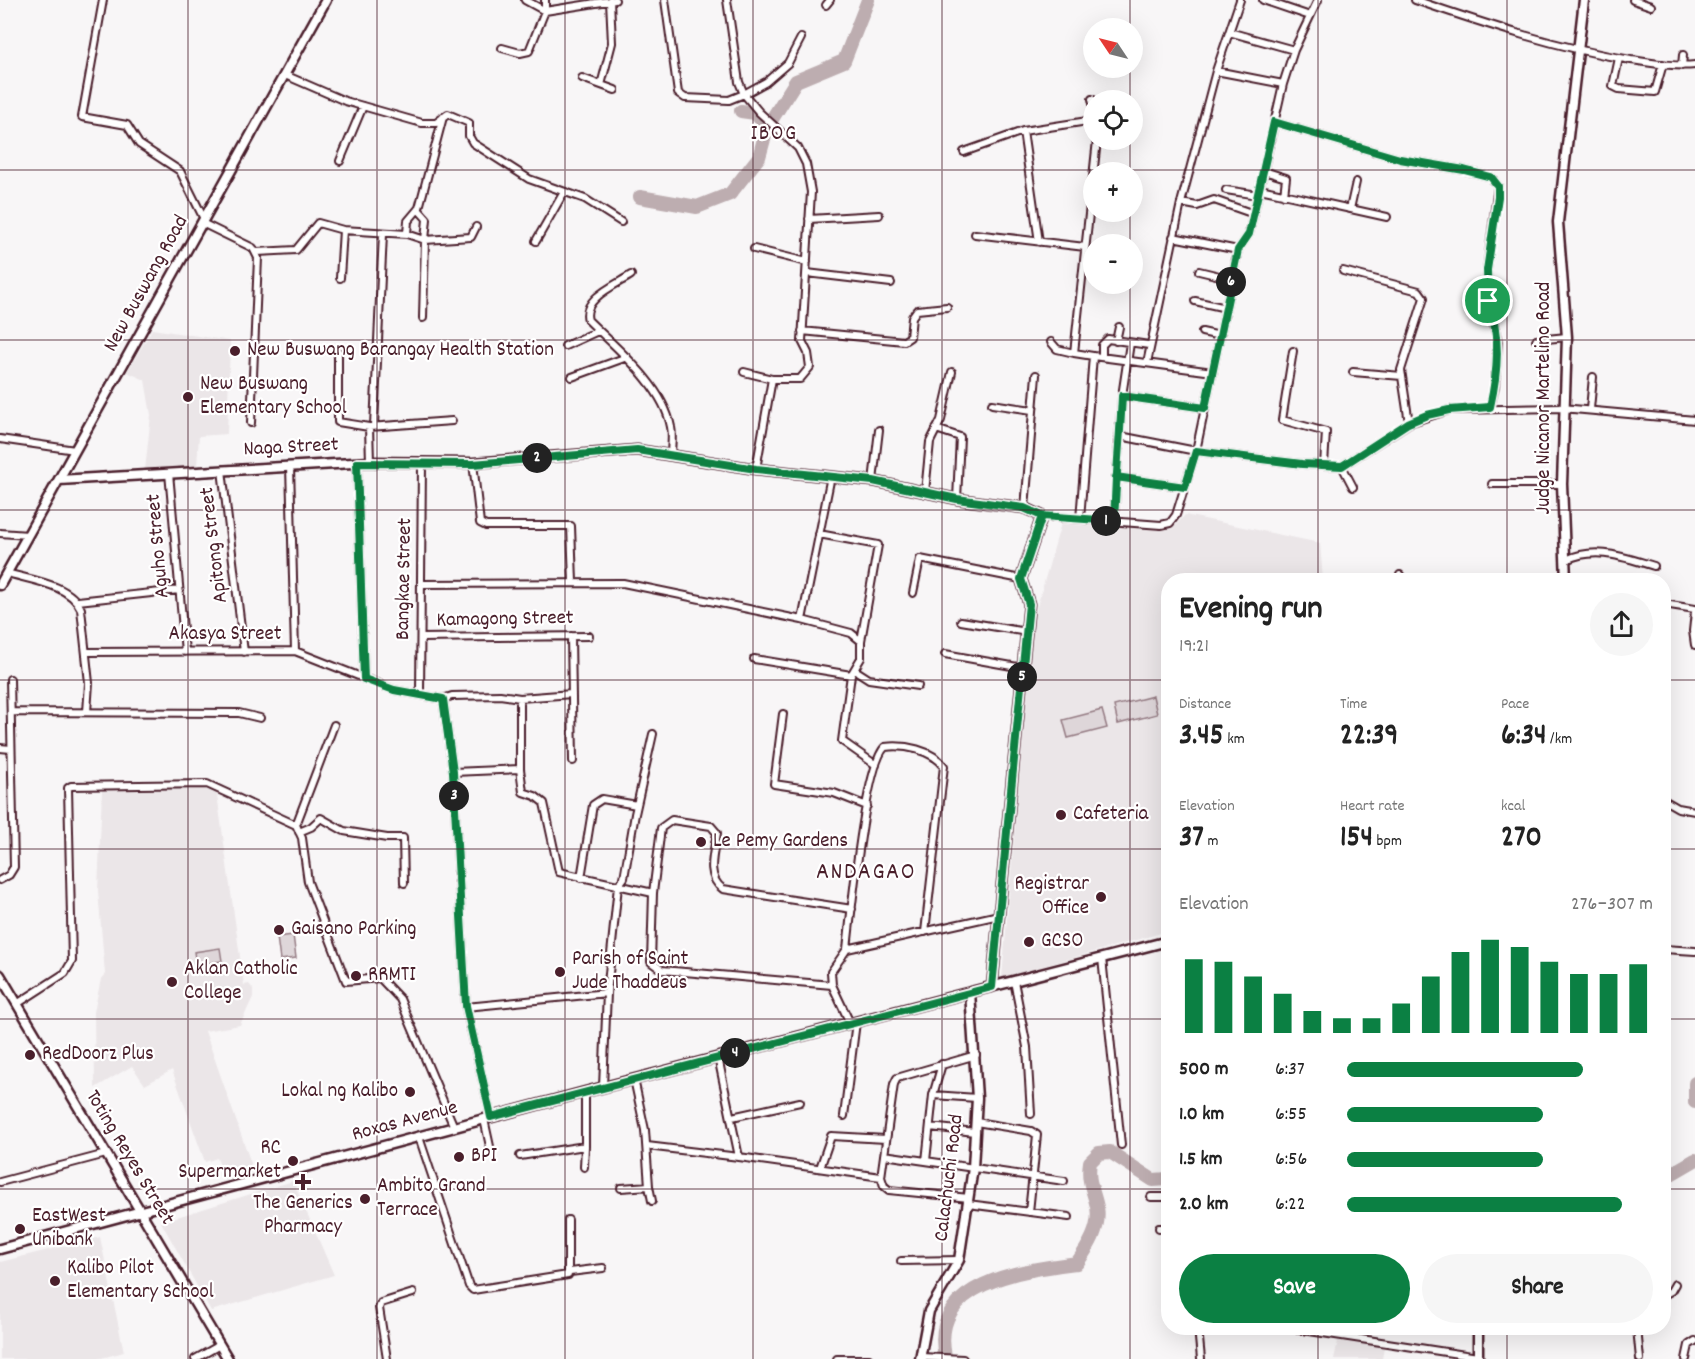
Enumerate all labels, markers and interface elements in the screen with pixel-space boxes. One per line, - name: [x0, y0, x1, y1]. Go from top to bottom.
- north arrow: [1083, 18, 1143, 78]
- map controls: [1083, 18, 1143, 294]
- button: locate: [1083, 90, 1143, 150]
- district label: IBOG: [751, 119, 798, 150]
- button: +: [1083, 162, 1143, 222]
- street label: New Buswang Road: [97, 210, 197, 358]
- button: −: [1083, 234, 1143, 294]
- pin: 6: [1216, 267, 1246, 297]
- text: 6: [1227, 270, 1235, 293]
- pin: [1462, 275, 1513, 326]
- street label: Judge Nicanor Martelino Road: [1530, 282, 1560, 514]
- icon: arrive: [1471, 284, 1504, 317]
- place label: New Buswang Barangay Health Station: [247, 336, 554, 366]
- marker: New Buswang Barangay Health Station: [228, 344, 242, 358]
- place label: New Buswang Elementary School: [200, 370, 347, 424]
- marker: New Buswang Elementary School: [181, 390, 195, 404]
- street label: Naga Street: [243, 431, 340, 465]
- pin: 2: [522, 443, 552, 473]
- text: 2: [534, 446, 541, 469]
- street label: Apitong Street: [193, 485, 237, 605]
- street label: Aguho Street: [139, 492, 178, 599]
- pin: 1: [1091, 506, 1121, 536]
- text: 1: [1104, 509, 1108, 532]
- street label: Bangkae Street: [389, 517, 421, 640]
- text: Evening run: [1179, 587, 1323, 634]
- button: share: [1590, 593, 1653, 656]
- street label: Kamagong Street: [436, 604, 574, 636]
- street label: Akasya Street: [169, 620, 282, 650]
- text: 19:21: [1179, 633, 1209, 661]
- pin: 5: [1007, 662, 1037, 692]
- text: 5: [1018, 665, 1026, 688]
- text: Distance: [1179, 693, 1231, 716]
- text: Time: [1340, 693, 1367, 716]
- text: Pace: [1501, 693, 1529, 716]
- text: 3.45: [1179, 716, 1224, 759]
- text: 22:39: [1340, 716, 1398, 759]
- text: 6:34: [1501, 716, 1546, 759]
- text: km: [1224, 728, 1245, 751]
- text: /km: [1546, 728, 1572, 751]
- pin: 3: [439, 781, 469, 811]
- text: 3: [450, 784, 458, 807]
- text: Elevation: [1179, 795, 1235, 818]
- text: Heart rate: [1340, 795, 1405, 818]
- text: kcal: [1501, 795, 1525, 818]
- place label: Cafeteria: [1073, 800, 1149, 830]
- marker: Cafeteria: [1054, 808, 1068, 822]
- text: 37: [1179, 818, 1204, 861]
- text: 154: [1340, 818, 1373, 861]
- text: 270: [1501, 818, 1542, 861]
- place label: Le Pemy Gardens: [713, 827, 848, 857]
- text: m: [1204, 830, 1218, 853]
- text: bpm: [1373, 830, 1402, 853]
- marker: Le Pemy Gardens: [694, 835, 708, 849]
- district label: ANDAGAO: [816, 856, 916, 890]
- place label: Registrar Office: [1014, 870, 1089, 924]
- marker: Registrar Office: [1094, 890, 1108, 904]
- text: Elevation: [1179, 891, 1249, 919]
- text: 276–307 m: [1571, 891, 1653, 919]
- place label: Gaisano Parking: [291, 915, 416, 945]
- marker: Gaisano Parking: [272, 923, 286, 937]
- place label: GCSO: [1041, 927, 1083, 957]
- marker: GCSO: [1022, 935, 1036, 949]
- place label: Parish of Saint Jude Thaddeus: [572, 945, 688, 999]
- place label: Aklan Catholic College: [184, 955, 298, 1009]
- place label: RRMTI: [368, 961, 416, 991]
- marker: Parish of Saint Jude Thaddeus: [553, 965, 567, 979]
- marker: RRMTI: [349, 969, 363, 983]
- marker: Aklan Catholic College: [165, 975, 179, 989]
- pin: 4: [720, 1038, 750, 1068]
- place label: RedDoorz Plus: [42, 1040, 154, 1070]
- text: 4: [732, 1041, 738, 1064]
- marker: RedDoorz Plus: [23, 1048, 37, 1062]
- text: 500 m: [1179, 1056, 1228, 1084]
- text: 6:37: [1275, 1056, 1305, 1084]
- place label: Lokal ng Kalibo: [281, 1077, 398, 1107]
- street label: Toting Reyes Street: [77, 1085, 181, 1232]
- marker: Lokal ng Kalibo: [403, 1085, 417, 1099]
- street label: Roxas Avenue: [349, 1093, 461, 1151]
- text: 1.0 km: [1179, 1101, 1224, 1129]
- text: 6:55: [1275, 1101, 1307, 1129]
- street label: Calachuchi Road: [927, 1113, 973, 1243]
- place label: RC Supermarket: [178, 1134, 281, 1188]
- place label: BPI: [471, 1142, 497, 1172]
- text: 1.5 km: [1179, 1146, 1222, 1174]
- text: 6:56: [1275, 1146, 1307, 1174]
- marker: BPI: [452, 1150, 466, 1164]
- marker: RC Supermarket: [286, 1154, 300, 1168]
- place label: Ambito Grand Terrace: [377, 1172, 486, 1226]
- marker: The Generics Pharmacy: [296, 1175, 310, 1189]
- place label: The Generics Pharmacy: [253, 1189, 353, 1243]
- text: 2.0 km: [1179, 1191, 1228, 1219]
- text: 6:22: [1275, 1191, 1306, 1219]
- marker: Ambito Grand Terrace: [358, 1192, 372, 1206]
- place label: EastWest Unibank: [32, 1202, 106, 1256]
- marker: EastWest Unibank: [13, 1222, 27, 1236]
- place label: Kalibo Pilot Elementary School: [67, 1254, 214, 1308]
- button: Save: [1179, 1254, 1410, 1323]
- button: Share: [1422, 1254, 1653, 1323]
- marker: Kalibo Pilot Elementary School: [48, 1274, 62, 1288]

